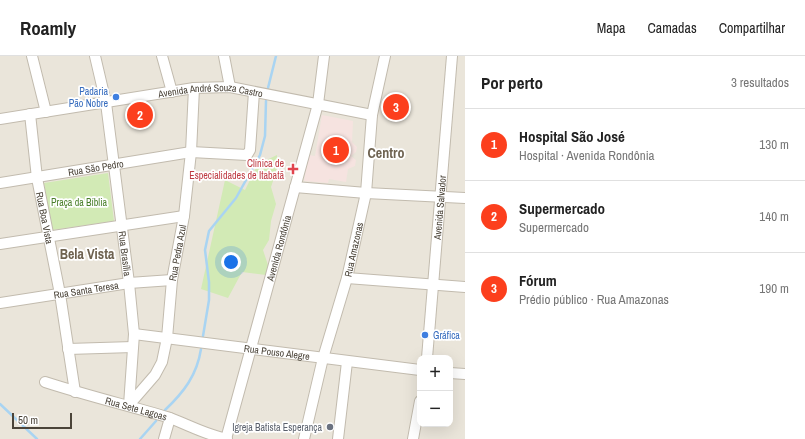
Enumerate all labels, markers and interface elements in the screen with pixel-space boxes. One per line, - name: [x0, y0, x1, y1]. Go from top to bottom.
- text: Roamly: [20, 15, 76, 41]
- text: Mapa: [597, 19, 626, 37]
- text: Camadas: [648, 19, 697, 37]
- text: Compartilhar: [719, 19, 785, 37]
- text: Por perto: [481, 71, 543, 94]
- text: 3 resultados: [731, 74, 789, 91]
- street label: Avenida André Souza Castro: [156, 80, 264, 100]
- place label: Padaria Pão Nobre: [69, 85, 108, 110]
- marker: Padaria Pão Nobre: [111, 92, 121, 102]
- pin: 3: [383, 92, 409, 122]
- pin: 2: [127, 100, 153, 130]
- text: Hospital São José: [519, 126, 625, 147]
- pin: 1: [323, 135, 349, 165]
- text: 1: [491, 136, 497, 153]
- text: 130 m: [759, 136, 789, 153]
- district label: Centro: [368, 144, 405, 162]
- text: Hospital · Avenida Rondônia: [519, 147, 655, 164]
- street label: Rua São Pedro: [67, 156, 125, 178]
- place label: Clínica de Especialidades de Itabatã: [189, 157, 284, 182]
- marker: Clínica de Especialidades de Itabatã: [287, 163, 299, 175]
- street label: Avenida Salvador: [430, 174, 449, 241]
- street label: Rua Boa Vista: [33, 191, 56, 245]
- park label: Praça da Bíblia: [51, 196, 107, 209]
- text: Supermercado: [519, 198, 605, 219]
- text: 2: [491, 208, 497, 225]
- text: 140 m: [759, 208, 789, 225]
- street label: Avenida Rondônia: [263, 213, 294, 283]
- text: Supermercado: [519, 219, 589, 236]
- street label: Rua Amazonas: [341, 221, 366, 278]
- street label: Rua Pedra Azul: [165, 223, 189, 282]
- street label: Rua Brasília: [116, 230, 135, 277]
- district label: Bela Vista: [60, 245, 115, 263]
- your location: [221, 252, 241, 272]
- text: Fórum: [519, 270, 557, 291]
- street label: Rua Santa Teresa: [53, 278, 120, 301]
- text: 3: [491, 280, 497, 297]
- text: 190 m: [759, 280, 789, 297]
- text: Prédio público · Rua Amazonas: [519, 291, 669, 308]
- place label: Gráfica: [433, 329, 460, 342]
- marker: Gráfica: [420, 330, 430, 340]
- street label: Rua Pouso Alegre: [243, 341, 311, 363]
- map controls: [417, 355, 453, 427]
- button: +: [417, 355, 453, 391]
- button: −: [417, 391, 453, 427]
- street label: Rua Sete Lagoas: [104, 394, 169, 423]
- scale bar: [12, 411, 72, 430]
- text: 50 m: [18, 413, 38, 427]
- place label: Igreja Batista Esperança: [232, 421, 322, 434]
- marker: Igreja Batista Esperança: [325, 422, 335, 432]

